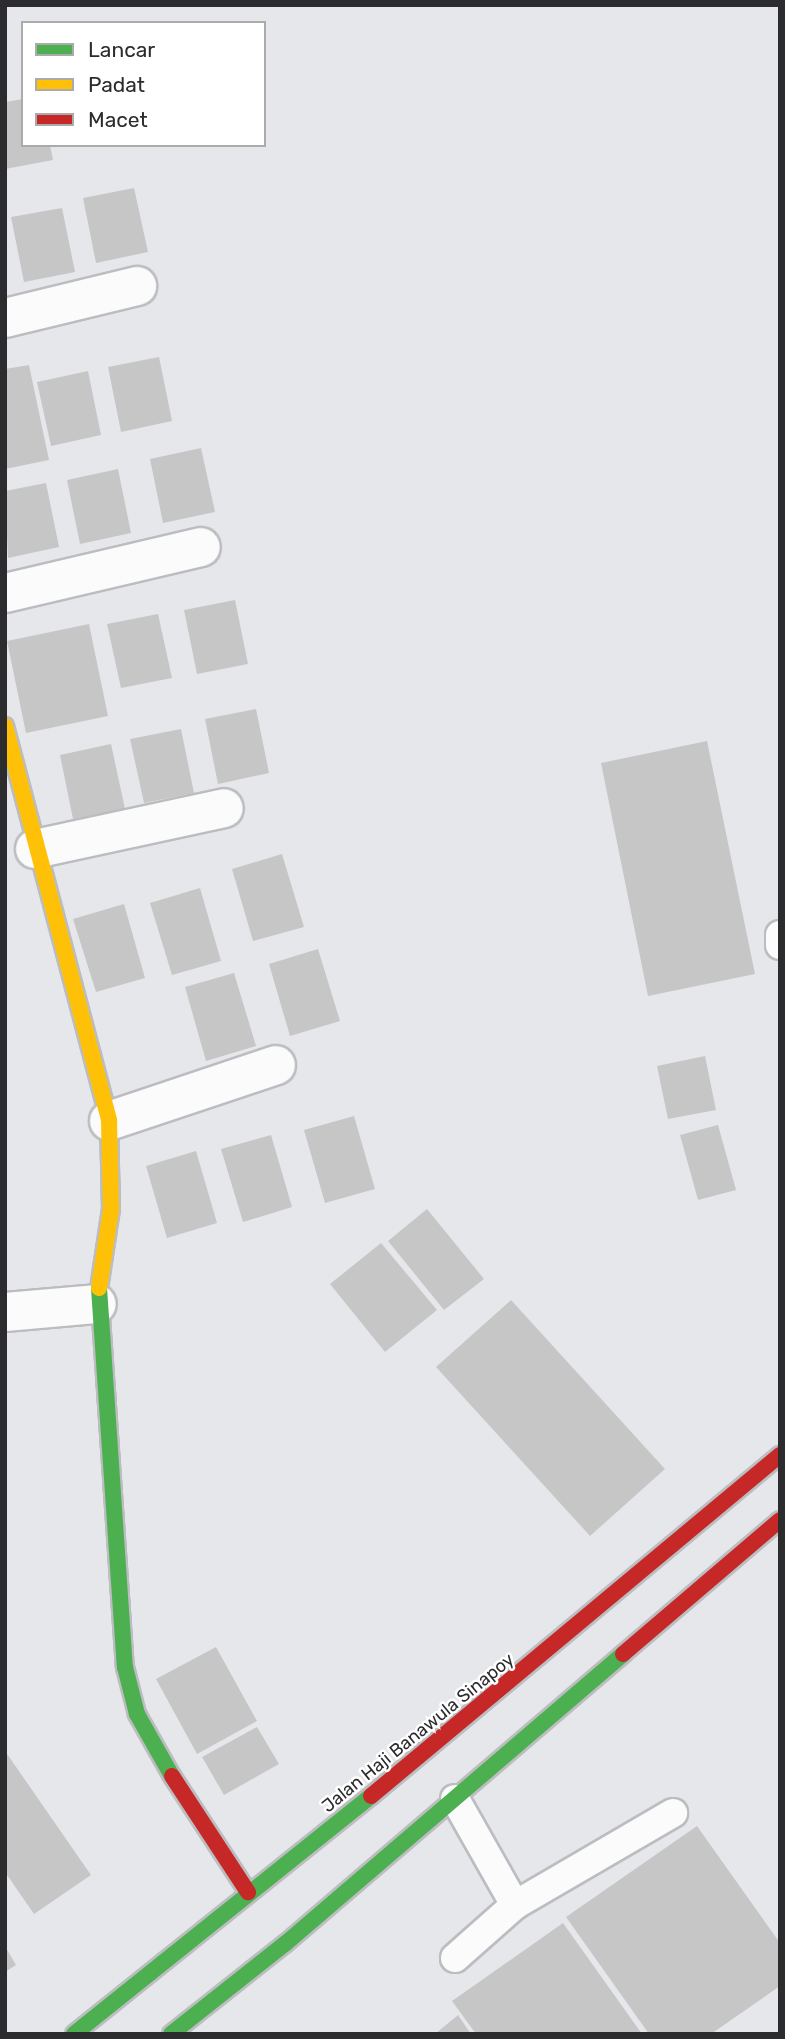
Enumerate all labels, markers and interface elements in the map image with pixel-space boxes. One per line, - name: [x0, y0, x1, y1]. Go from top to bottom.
- legend: [21, 21, 266, 147]
- text: Lancar: [88, 37, 155, 62]
- text: Padat: [88, 72, 145, 97]
- text: Macet: [88, 107, 148, 132]
- street label: Jalan Haji Banawula Sinapoy: [318, 1649, 518, 1817]

